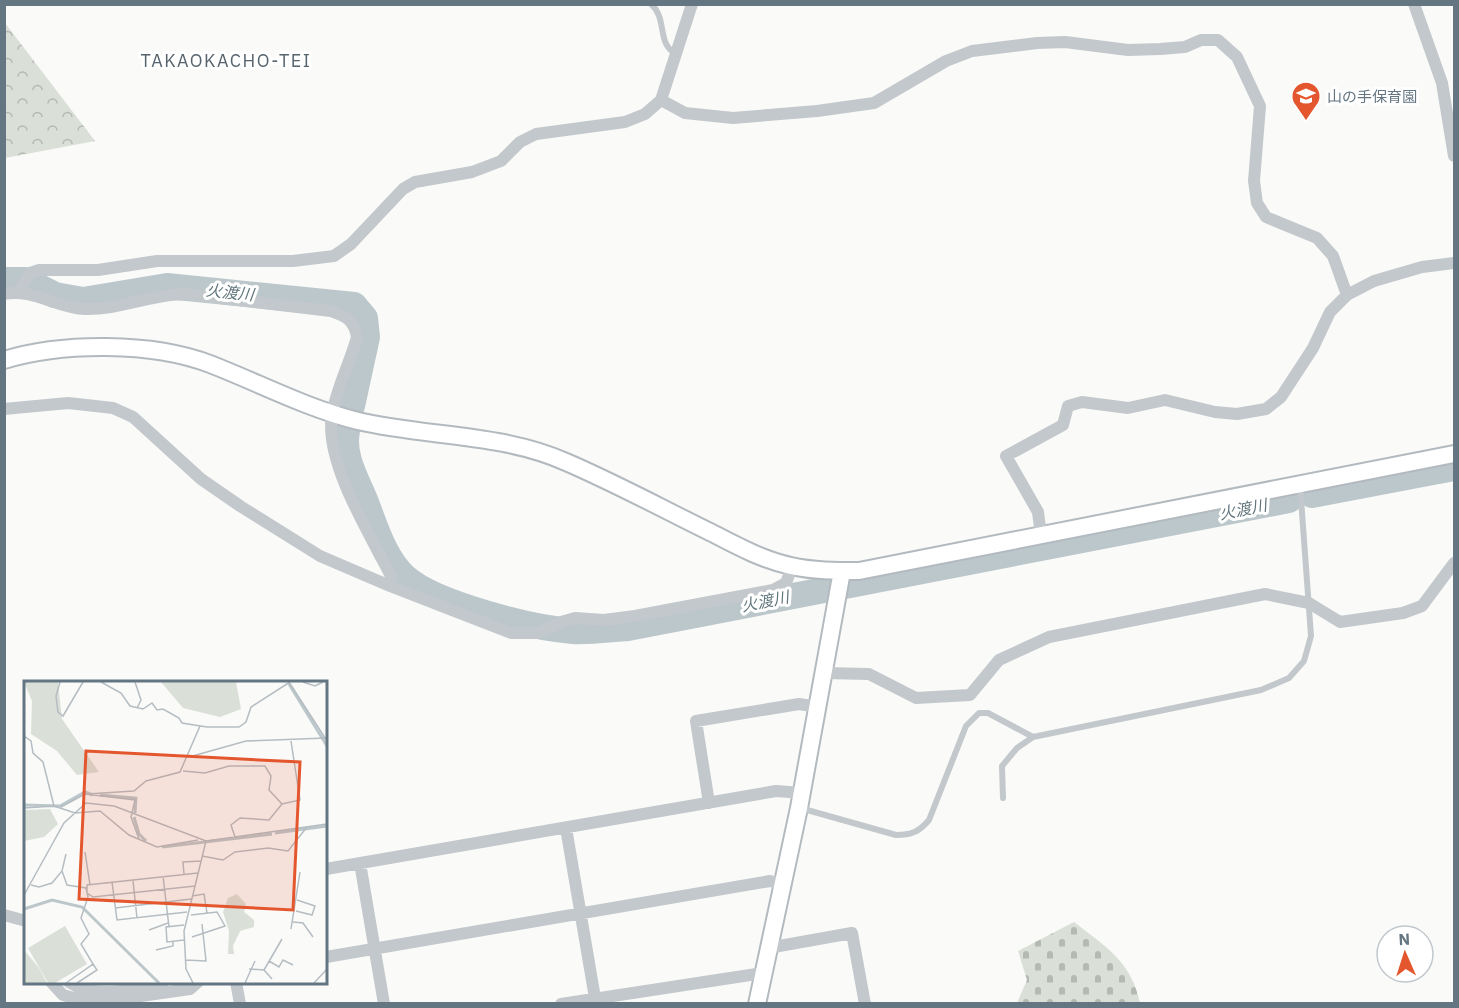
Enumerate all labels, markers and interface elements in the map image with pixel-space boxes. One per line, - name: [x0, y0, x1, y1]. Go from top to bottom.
- district label: TAKAOKACHO-TEI: [141, 49, 311, 72]
- school or university icon: 山の手保育園: [1290, 80, 1322, 122]
- place label: 山の手保育園: [1327, 87, 1417, 106]
- water label: 火渡川: [205, 280, 257, 305]
- water label: 火渡川: [1218, 494, 1270, 523]
- water label: 火渡川: [740, 586, 792, 615]
- inset map: [24, 681, 327, 984]
- north arrow: [1375, 924, 1435, 984]
- text: N: [1398, 929, 1411, 949]

